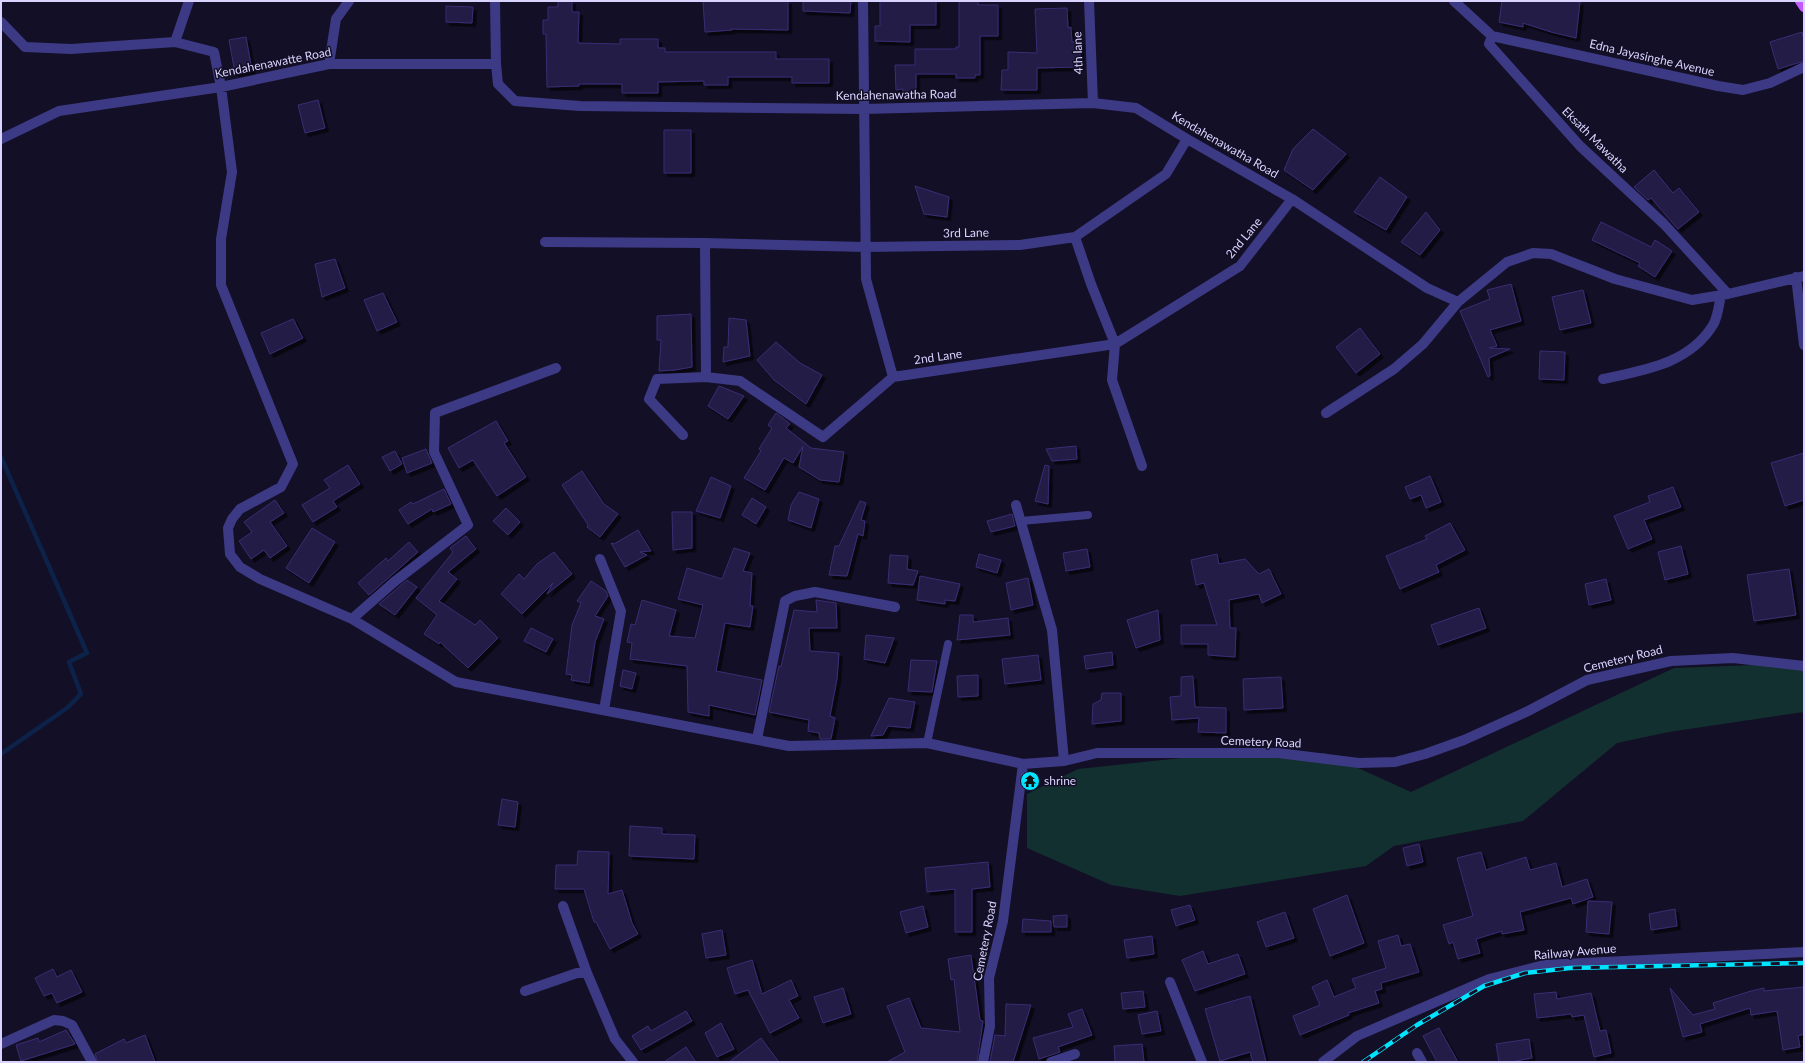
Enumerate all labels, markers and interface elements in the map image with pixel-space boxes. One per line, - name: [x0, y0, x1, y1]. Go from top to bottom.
- street label: 4th lane: [1069, 31, 1086, 75]
- street label: Edna Jayasinghe Avenue: [1588, 36, 1716, 79]
- street label: Kendahenawatte Road: [213, 44, 332, 81]
- street label: Kendahenawatha Road: [835, 86, 956, 103]
- street label: Eksath Mawatha: [1559, 104, 1632, 176]
- street label: Kendahenawatha Road: [1169, 108, 1281, 181]
- street label: 2nd Lane: [1222, 214, 1265, 261]
- street label: 3rd Lane: [943, 225, 989, 240]
- street label: 2nd Lane: [913, 346, 963, 367]
- street label: Cemetery Road: [1582, 641, 1664, 676]
- street label: Cemetery Road: [1220, 733, 1302, 750]
- temple icon: shrine: [1019, 770, 1041, 792]
- place label: shrine: [1044, 773, 1076, 788]
- street label: Cemetery Road: [969, 900, 1000, 982]
- street label: Railway Avenue: [1533, 940, 1617, 963]

